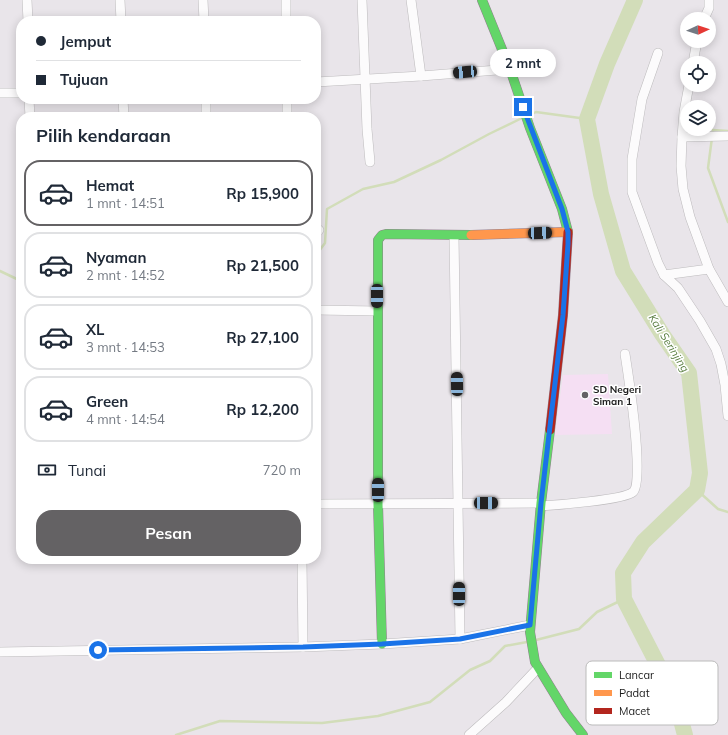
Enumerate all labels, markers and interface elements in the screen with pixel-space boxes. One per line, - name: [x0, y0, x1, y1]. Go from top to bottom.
- north arrow: [680, 12, 716, 48]
- map controls: [680, 12, 716, 136]
- text: Jemput: [60, 32, 111, 51]
- callout: 2 mnt: [490, 49, 556, 77]
- text: 2 mnt: [505, 55, 541, 71]
- button: locate: [680, 56, 716, 92]
- car: [453, 65, 477, 79]
- text: Tujuan: [60, 70, 108, 89]
- route end: [514, 98, 532, 116]
- button: layers: [680, 100, 716, 136]
- text: Pilih kendaraan: [36, 124, 171, 147]
- icon: car: [38, 175, 74, 211]
- text: Hemat: [86, 176, 134, 195]
- text: Rp 15,900: [226, 184, 299, 203]
- text: 1 mnt · 14:51: [86, 195, 165, 211]
- car: [528, 227, 552, 239]
- icon: car: [38, 247, 74, 283]
- text: Nyaman: [86, 248, 146, 267]
- text: Rp 21,500: [226, 256, 299, 275]
- text: 2 mnt · 14:52: [86, 267, 165, 283]
- car: [371, 284, 383, 308]
- water label: Kali Serinjing: [646, 311, 693, 375]
- icon: car: [38, 319, 74, 355]
- text: XL: [86, 320, 104, 339]
- text: Rp 27,100: [226, 328, 299, 347]
- text: 3 mnt · 14:53: [86, 339, 165, 355]
- car: [451, 372, 463, 396]
- place label: SD Negeri Siman 1: [593, 383, 641, 408]
- marker: SD Negeri Siman 1: [580, 390, 590, 400]
- icon: car: [38, 391, 74, 427]
- text: Green: [86, 392, 128, 411]
- text: Rp 12,200: [226, 400, 299, 419]
- text: 4 mnt · 14:54: [86, 411, 165, 427]
- icon: cash: [36, 459, 58, 481]
- text: Tunai: [68, 461, 106, 480]
- text: 720 m: [263, 462, 301, 478]
- car: [372, 478, 384, 502]
- car: [474, 497, 498, 509]
- button: Pesan: [36, 510, 301, 556]
- car: [453, 582, 465, 606]
- route start: [89, 641, 107, 659]
- legend: [586, 661, 718, 725]
- text: Lancar: [619, 668, 654, 682]
- text: Padat: [619, 686, 650, 700]
- text: Macet: [619, 704, 650, 718]

